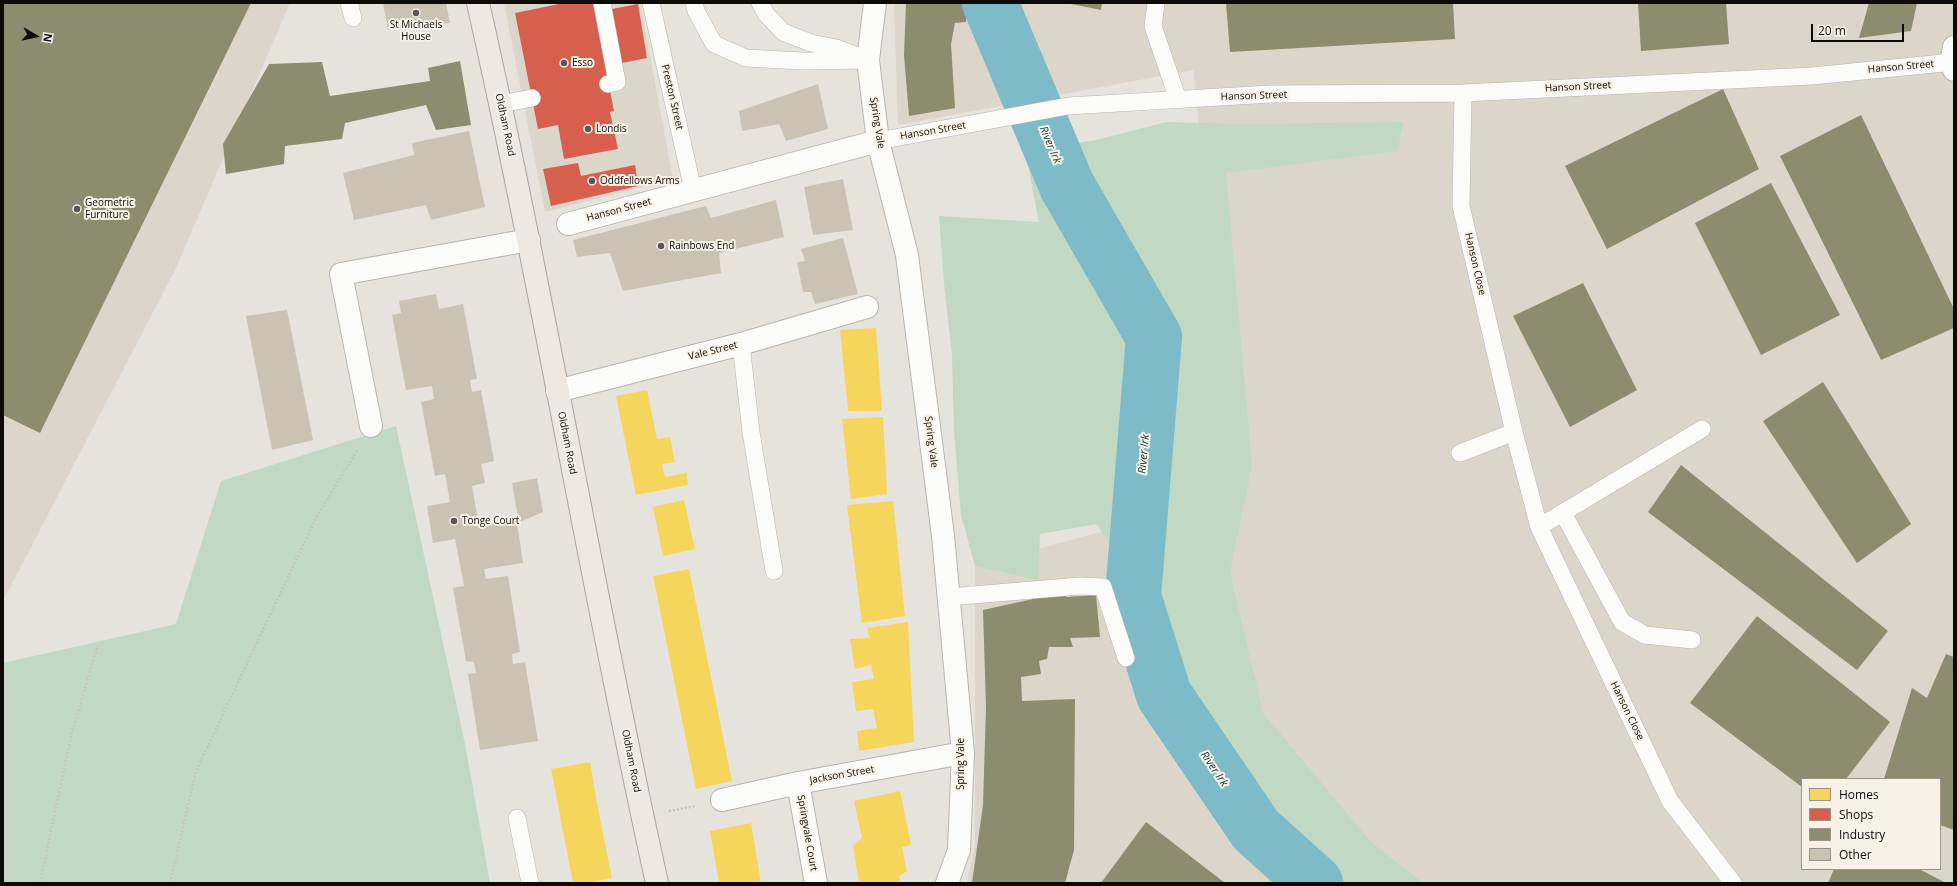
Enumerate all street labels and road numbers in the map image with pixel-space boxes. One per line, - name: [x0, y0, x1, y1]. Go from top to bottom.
- street label: Hanson Street: [1867, 58, 1935, 76]
- street label: Preston Street: [659, 63, 685, 131]
- street label: Hanson Street: [1544, 79, 1612, 95]
- street label: Hanson Street: [1221, 89, 1287, 103]
- street label: Oldham Road: [492, 93, 518, 157]
- street label: Spring Vale: [867, 96, 887, 150]
- street label: Hanson Street: [899, 119, 967, 143]
- street label: Hanson Street: [585, 196, 653, 224]
- street label: Hanson Close: [1462, 232, 1488, 296]
- street label: Vale Street: [687, 339, 739, 363]
- street label: Oldham Road: [555, 411, 579, 475]
- street label: Spring Vale: [922, 415, 940, 469]
- street label: Hanson Close: [1608, 680, 1646, 742]
- street label: Oldham Road: [619, 729, 643, 793]
- street label: Spring Vale: [955, 738, 967, 790]
- street label: Jackson Street: [809, 763, 875, 787]
- street label: Springvale Court: [794, 794, 820, 872]

